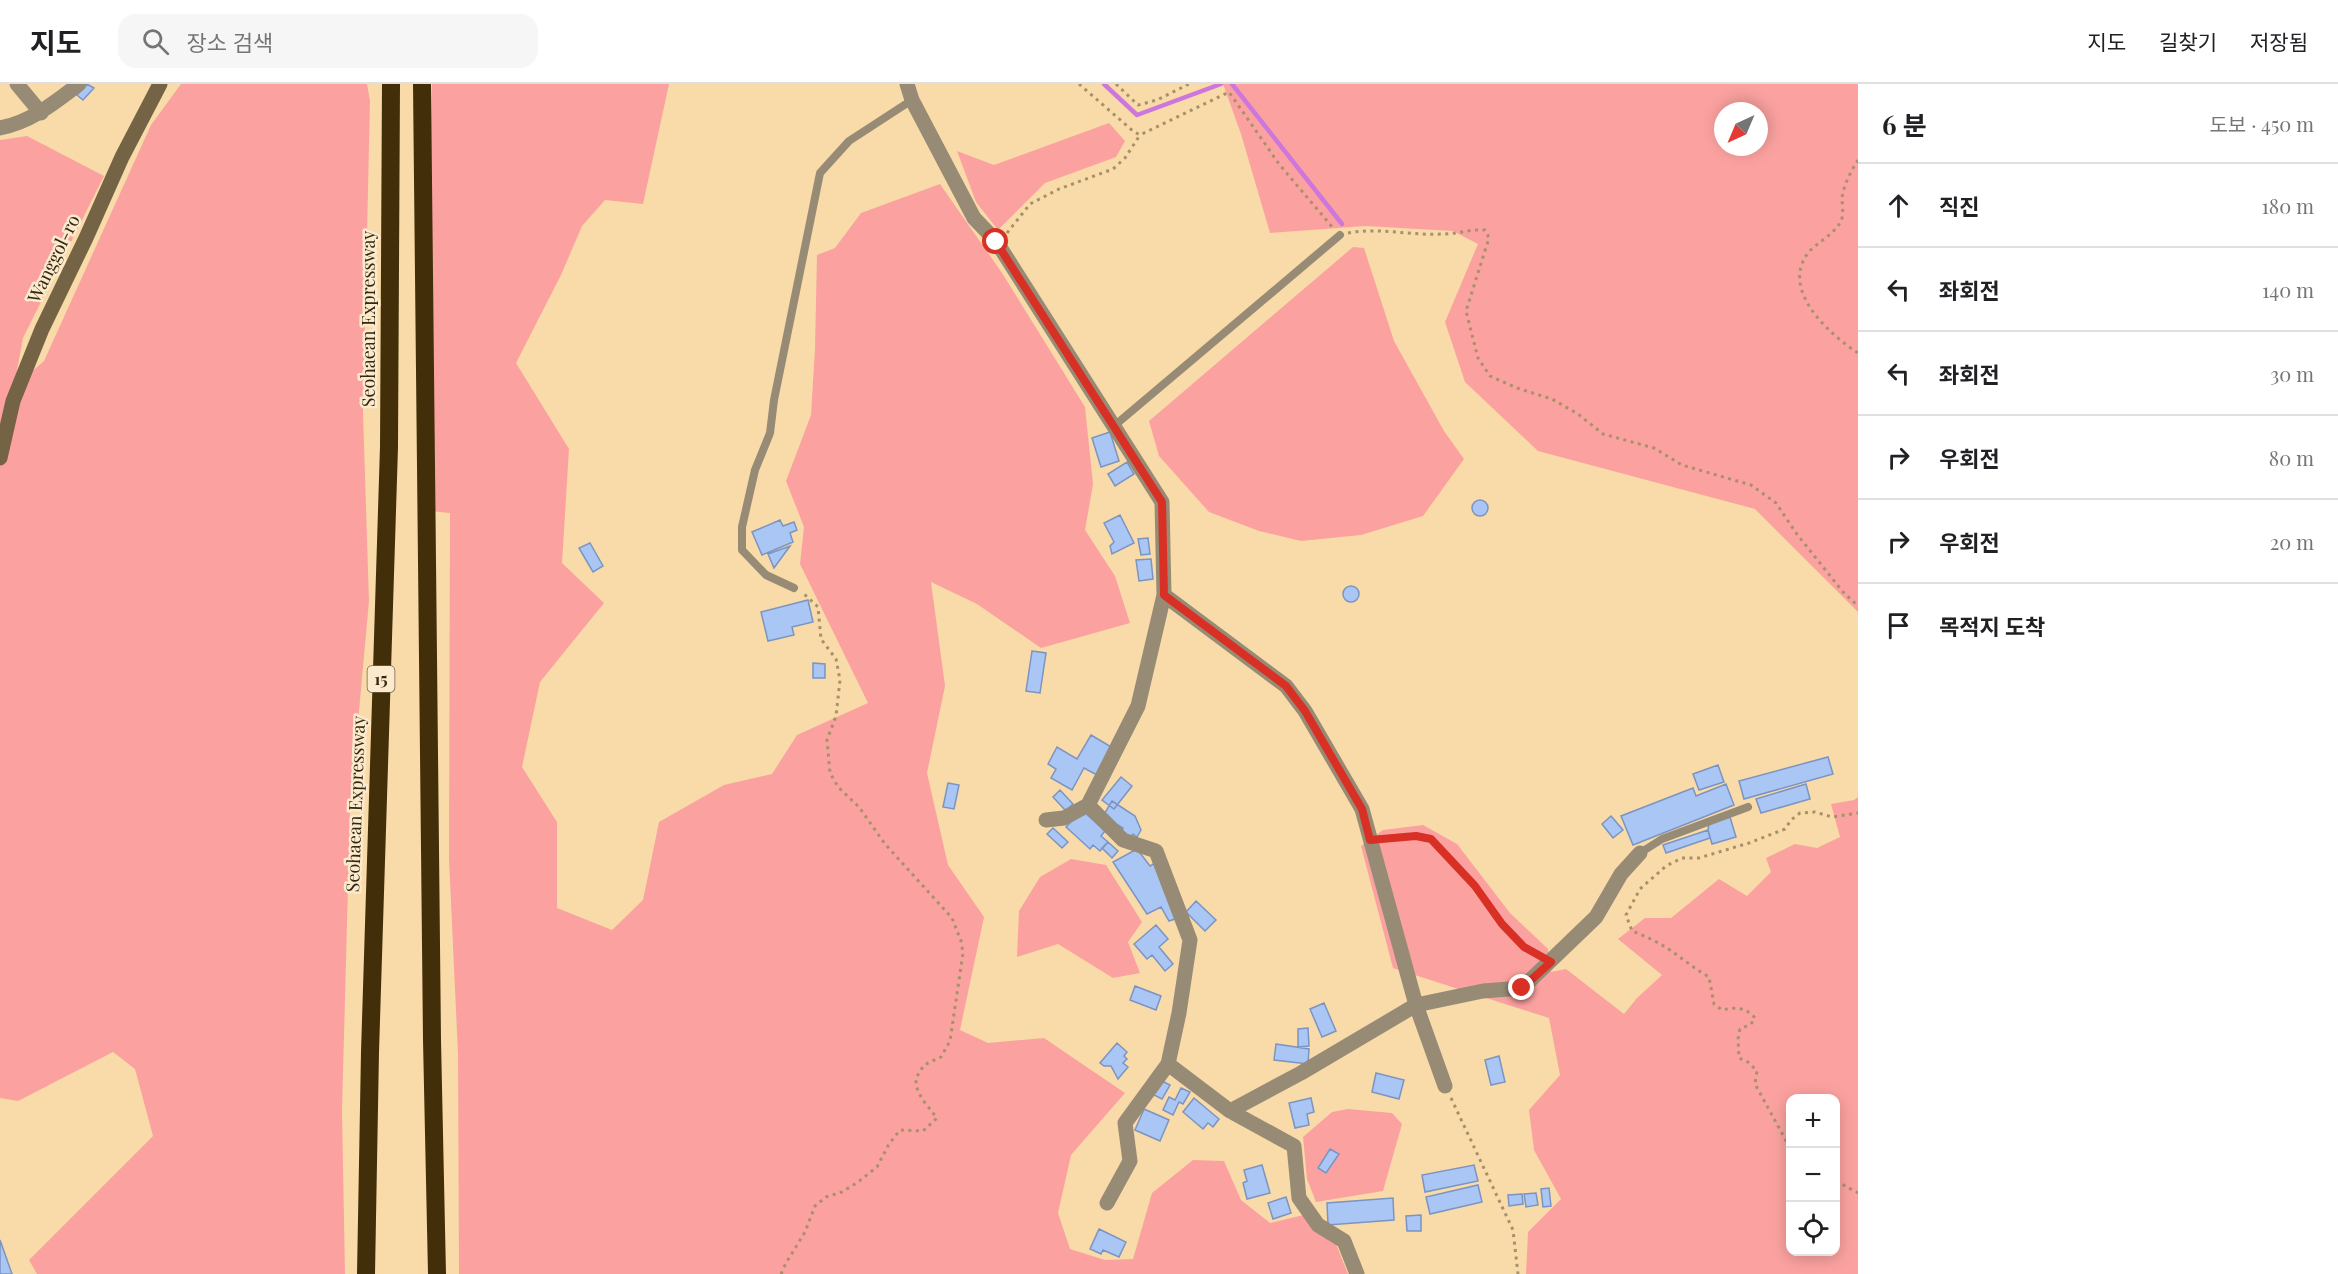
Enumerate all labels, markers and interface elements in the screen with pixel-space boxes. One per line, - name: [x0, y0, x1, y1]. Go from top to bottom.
- search box: [118, 14, 538, 68]
- text: 지도: [30, 23, 82, 60]
- icon: search: [139, 25, 172, 58]
- text: 장소 검색: [187, 27, 273, 57]
- text: 지도: [2087, 27, 2126, 55]
- text: 길찾기: [2159, 27, 2217, 55]
- text: 저장됨: [2250, 27, 2308, 55]
- north arrow: [1714, 102, 1768, 156]
- text: 6 분: [1882, 107, 1927, 142]
- text: 도보 · 450 m: [2209, 110, 2314, 137]
- icon: ahead: [1882, 189, 1915, 222]
- text: 직진: [1939, 191, 1979, 221]
- text: 180 m: [2261, 192, 2314, 219]
- street label: Wanggol-ro: [21, 210, 85, 307]
- route start: [982, 228, 1008, 254]
- street label: Seohaean Expressway: [356, 231, 380, 407]
- icon: left: [1882, 273, 1915, 306]
- text: 좌회전: [1939, 275, 2000, 305]
- text: 140 m: [2262, 276, 2314, 303]
- icon: left: [1882, 357, 1915, 390]
- text: 좌회전: [1939, 359, 2000, 389]
- text: 30 m: [2270, 360, 2314, 387]
- icon: right: [1882, 441, 1915, 474]
- text: 우회전: [1939, 443, 2000, 473]
- text: 80 m: [2269, 444, 2314, 471]
- icon: right: [1882, 525, 1915, 558]
- text: 우회전: [1939, 527, 2000, 557]
- text: 20 m: [2270, 528, 2314, 555]
- icon: arrive: [1882, 609, 1915, 642]
- text: 목적지 도착: [1939, 611, 2045, 641]
- road number: 15: [368, 666, 394, 692]
- street label: Seohaean Expressway: [340, 715, 370, 893]
- route end: [1508, 974, 1534, 1000]
- map controls: [1786, 1094, 1840, 1256]
- button: +: [1786, 1094, 1840, 1148]
- button: −: [1786, 1148, 1840, 1202]
- button: locate: [1786, 1202, 1840, 1256]

